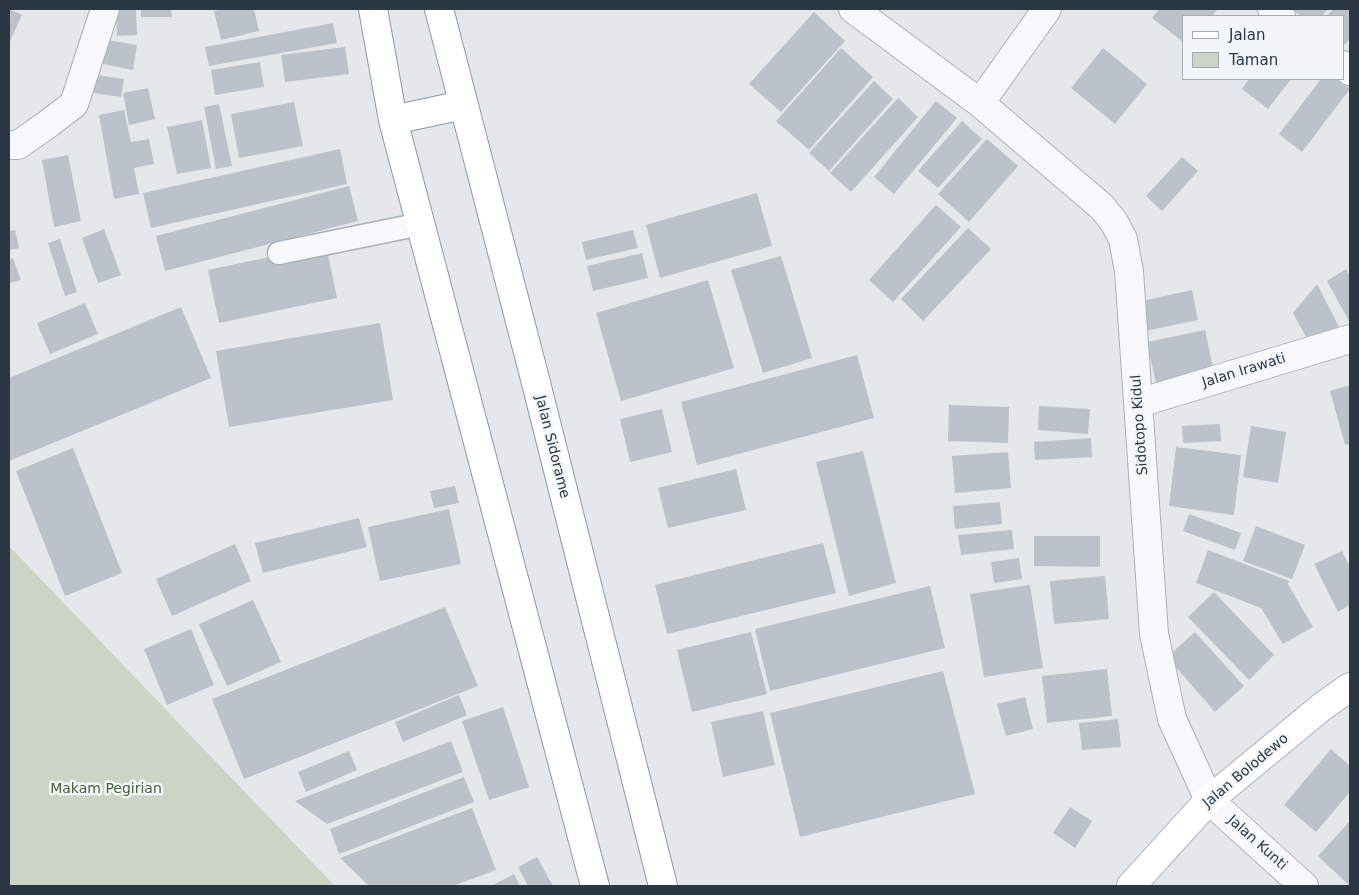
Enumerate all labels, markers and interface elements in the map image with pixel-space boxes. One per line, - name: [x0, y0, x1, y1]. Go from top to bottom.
- legend: [1182, 15, 1344, 80]
- text: Jalan: [1229, 26, 1265, 44]
- text: Taman: [1229, 51, 1278, 69]
- street label: Jalan Irawati: [1200, 350, 1288, 392]
- street label: Sidotopo Kidul: [1128, 374, 1152, 476]
- street label: Jalan Sidorame: [531, 394, 573, 500]
- street label: Jalan Bolodewo: [1200, 730, 1292, 812]
- park label: Makam Pegirian: [50, 781, 162, 797]
- street label: Jalan Kunti: [1224, 812, 1290, 874]

